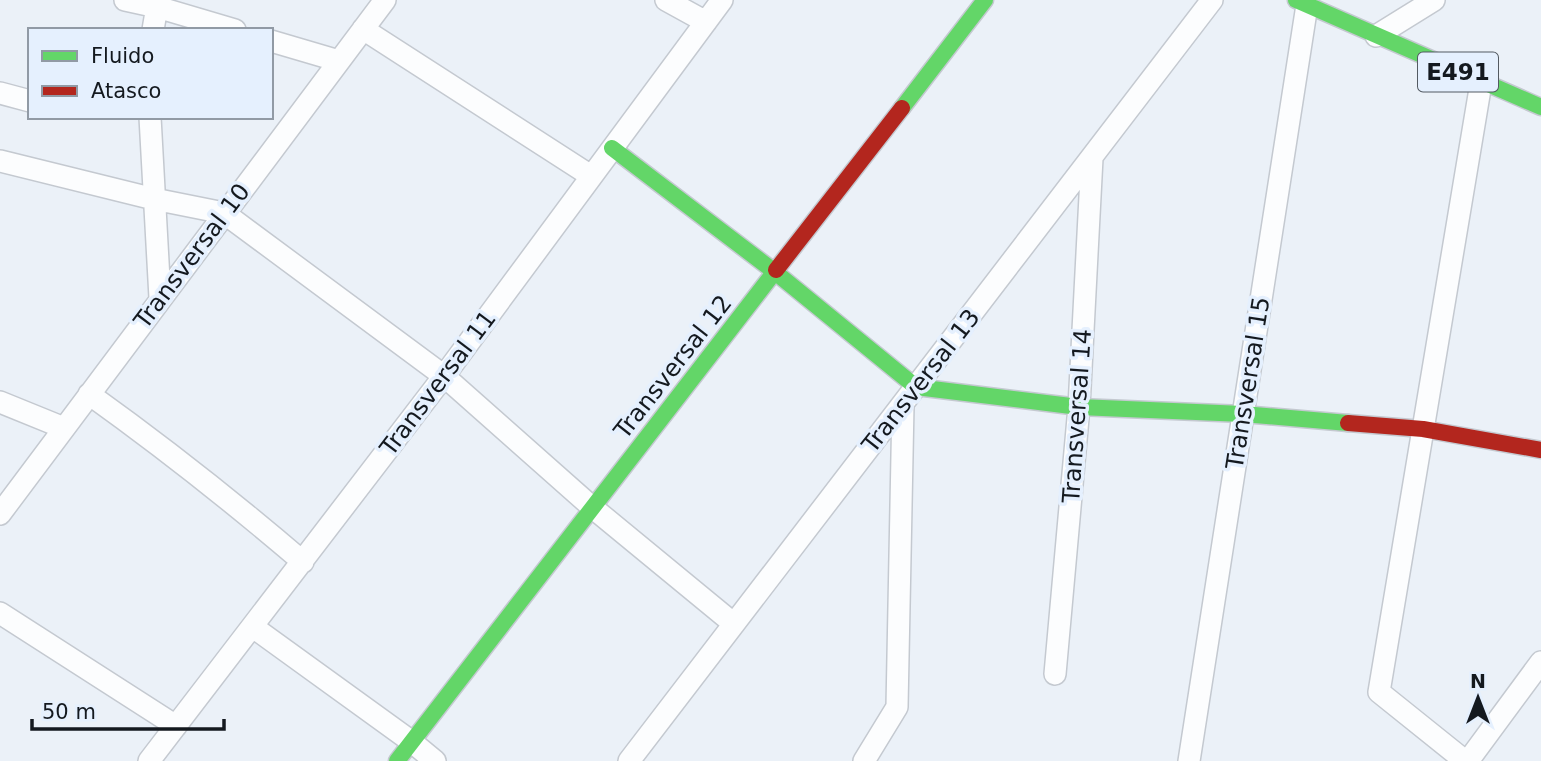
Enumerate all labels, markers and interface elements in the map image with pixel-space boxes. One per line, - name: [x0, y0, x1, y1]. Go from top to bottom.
- legend: [28, 28, 273, 119]
- text: Fluido: [91, 44, 154, 68]
- road number: E491: [1418, 53, 1498, 92]
- text: Atasco: [91, 79, 161, 103]
- street label: Transversal 10: [128, 178, 256, 335]
- street label: Transversal 12: [608, 290, 738, 445]
- street label: Transversal 15: [1220, 295, 1275, 472]
- street label: Transversal 13: [856, 304, 986, 459]
- street label: Transversal 11: [374, 305, 502, 462]
- street label: Transversal 14: [1057, 328, 1097, 505]
- north arrow: [1443, 663, 1513, 733]
- text: N: [1470, 670, 1486, 692]
- scale bar: [32, 688, 224, 732]
- text: 50 m: [42, 700, 96, 724]

